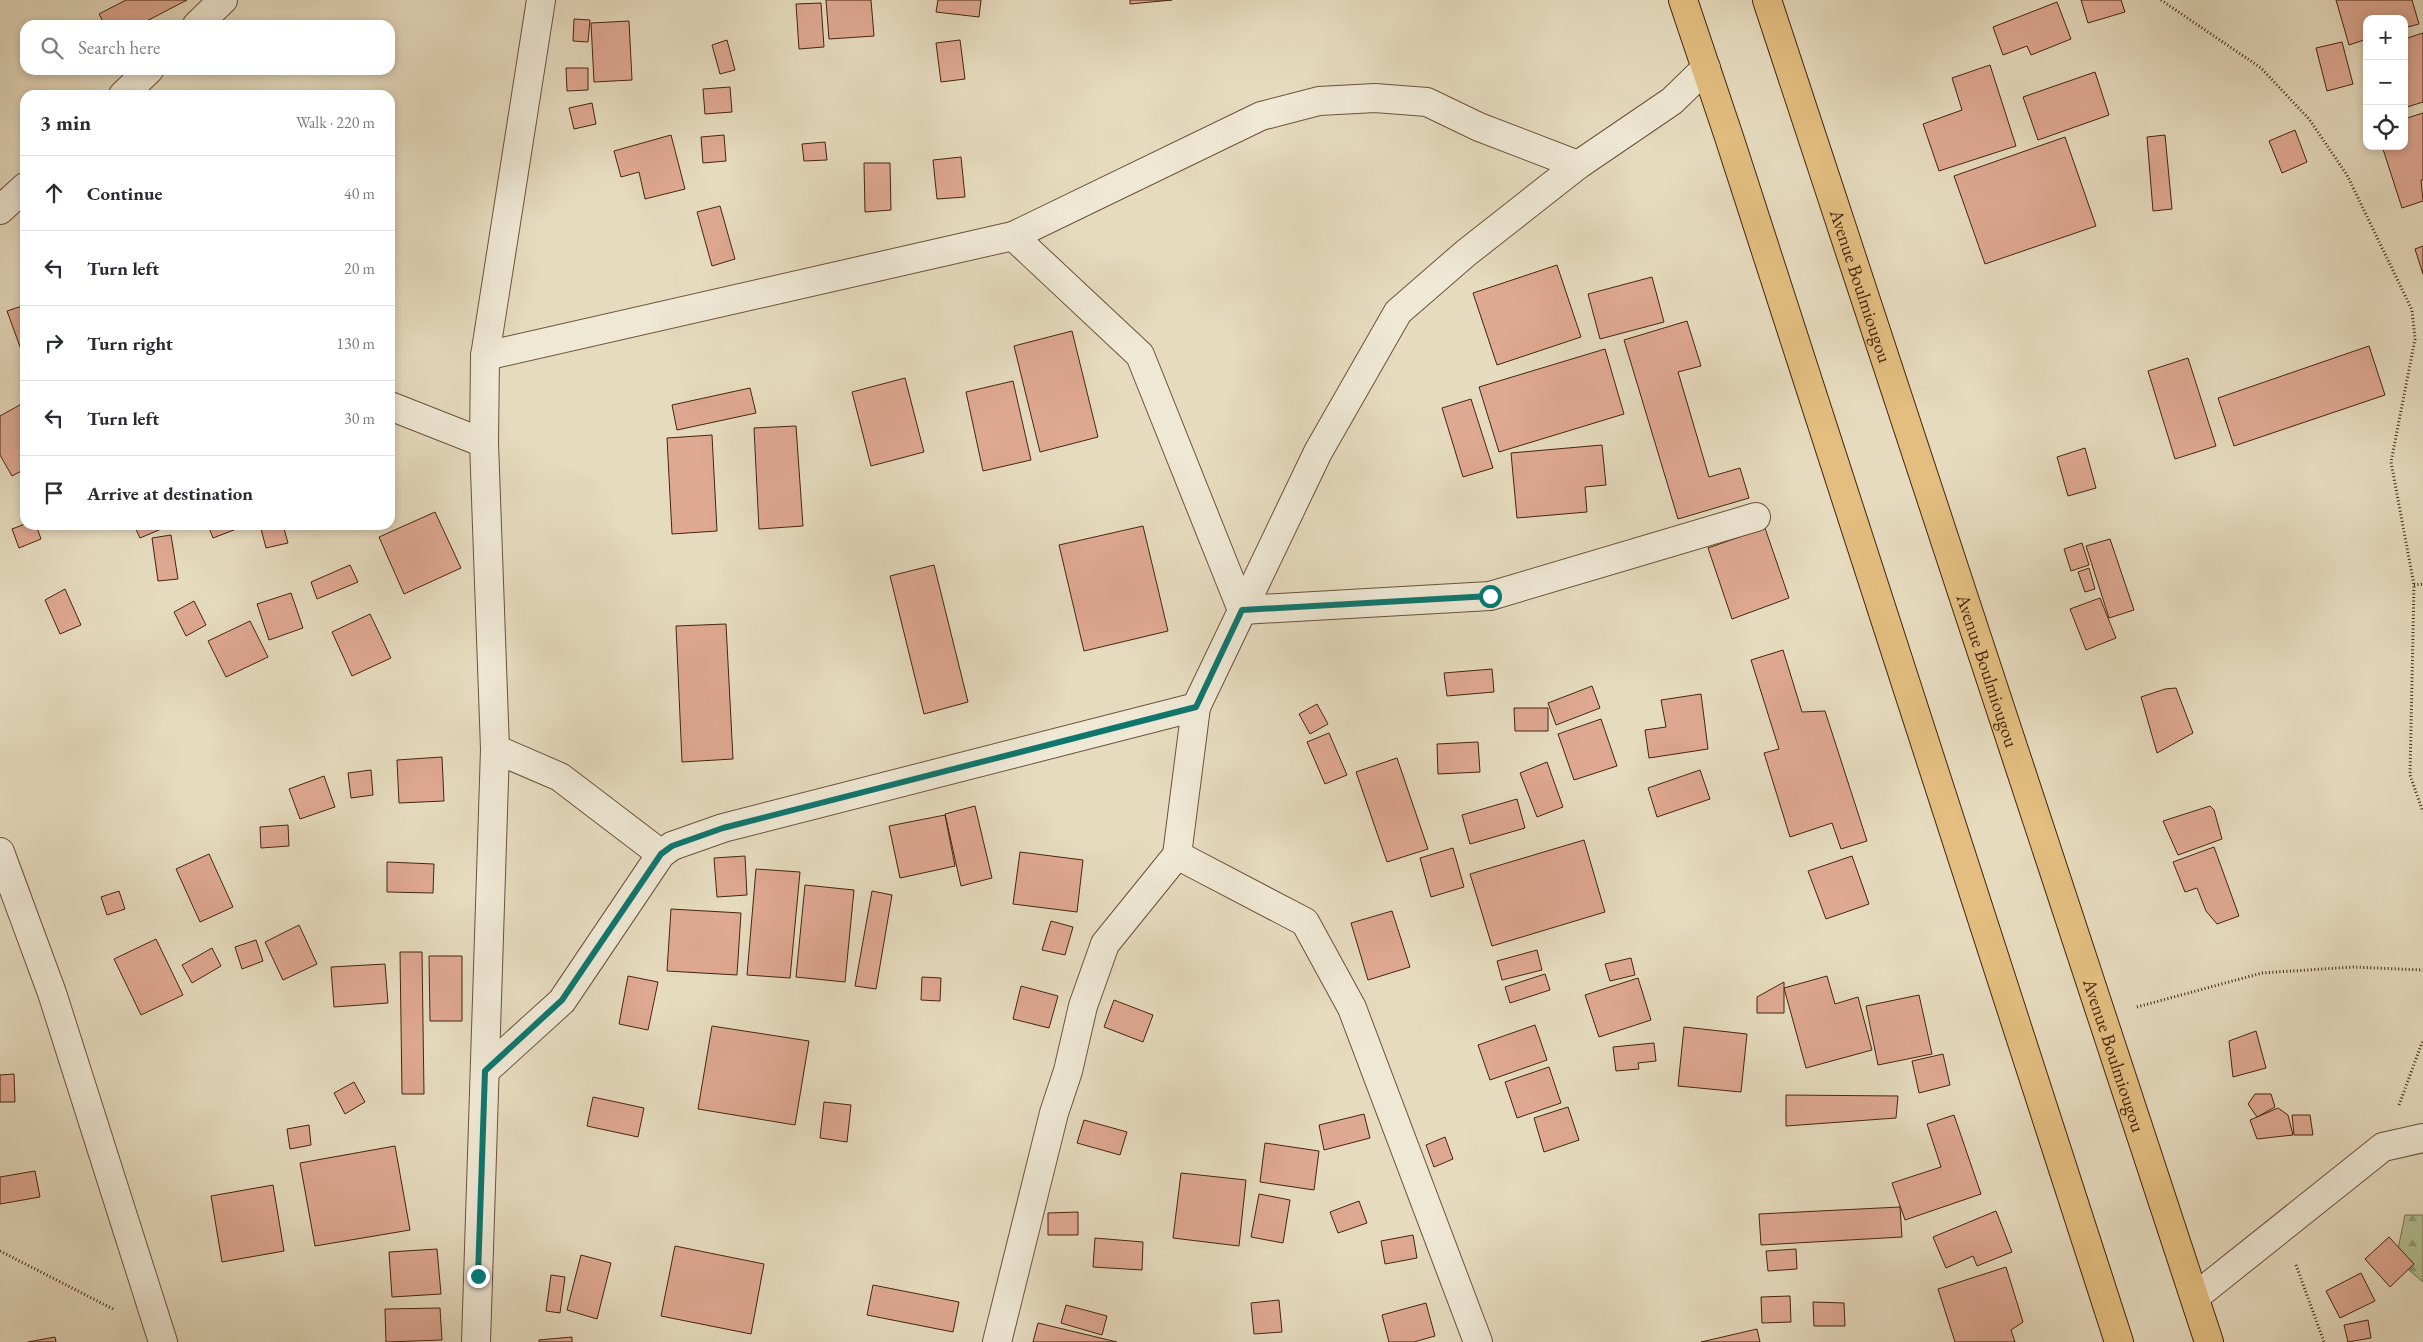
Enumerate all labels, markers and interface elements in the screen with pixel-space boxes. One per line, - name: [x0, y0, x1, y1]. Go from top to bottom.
- map controls: [2363, 15, 2408, 150]
- button: +: [2363, 15, 2408, 60]
- search box: [20, 20, 395, 75]
- icon: search: [38, 34, 66, 62]
- text: Search here: [78, 35, 160, 60]
- button: −: [2363, 60, 2408, 105]
- button: locate: [2363, 105, 2408, 150]
- text: 3 min: [40, 109, 91, 136]
- text: Walk · 220 m: [296, 112, 375, 133]
- icon: ahead: [40, 179, 68, 207]
- text: Continue: [87, 181, 162, 206]
- text: 40 m: [344, 183, 375, 204]
- street label: Avenue Boulmiougou: [1823, 205, 1898, 366]
- icon: left: [40, 254, 68, 282]
- text: Turn left: [87, 256, 159, 281]
- text: 20 m: [344, 258, 375, 279]
- icon: right: [40, 329, 68, 357]
- text: Turn right: [87, 331, 173, 356]
- text: 130 m: [336, 333, 375, 354]
- icon: left: [40, 404, 68, 432]
- text: Turn left: [87, 406, 159, 431]
- text: 30 m: [344, 408, 375, 429]
- icon: arrive: [40, 479, 68, 507]
- text: Arrive at destination: [87, 481, 253, 506]
- route start: [1479, 585, 1502, 608]
- street label: Avenue Boulmiougou: [1950, 590, 2024, 751]
- street label: Avenue Boulmiougou: [2077, 974, 2151, 1135]
- route end: [467, 1265, 490, 1288]

